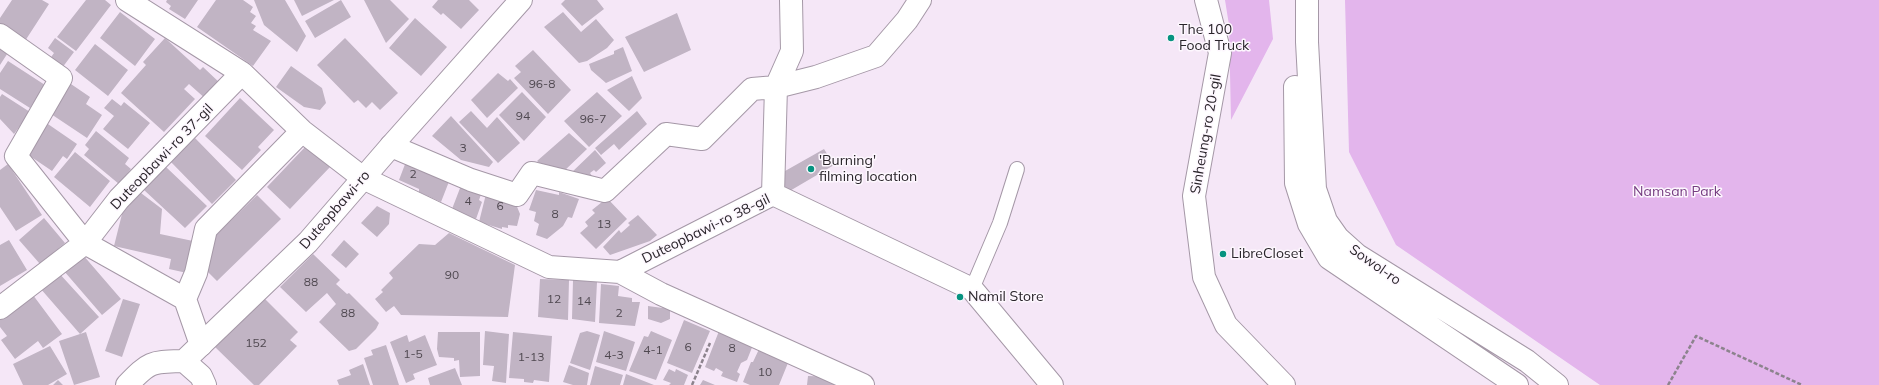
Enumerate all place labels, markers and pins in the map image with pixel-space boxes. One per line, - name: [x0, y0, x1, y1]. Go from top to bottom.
- place label: The 100 Food Truck: [1179, 22, 1249, 54]
- marker: The 100 Food Truck: [1166, 33, 1176, 43]
- place label: 'Burning' filming location: [819, 153, 917, 186]
- marker: 'Burning' filming location: [806, 164, 816, 174]
- place label: LibreCloset: [1231, 246, 1303, 262]
- marker: LibreCloset: [1218, 249, 1228, 259]
- place label: Namil Store: [968, 289, 1044, 305]
- marker: Namil Store: [955, 292, 965, 302]

